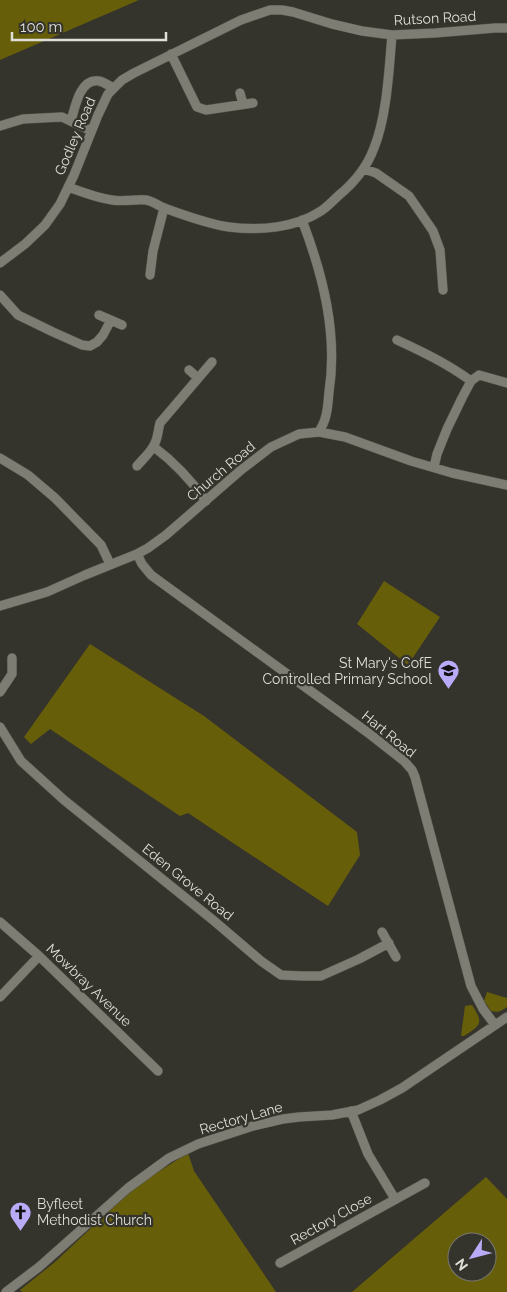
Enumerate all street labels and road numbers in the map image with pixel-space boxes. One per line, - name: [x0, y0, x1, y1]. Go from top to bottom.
- street label: Rutson Road: [393, 8, 477, 28]
- street label: Godley Road: [51, 95, 99, 177]
- street label: Church Road: [184, 438, 258, 504]
- street label: Hart Road: [359, 707, 419, 761]
- street label: Eden Grove Road: [139, 840, 237, 924]
- street label: Mowbray Avenue: [43, 940, 135, 1030]
- street label: Rectory Lane: [198, 1099, 284, 1137]
- street label: Rectory Close: [288, 1190, 374, 1248]

